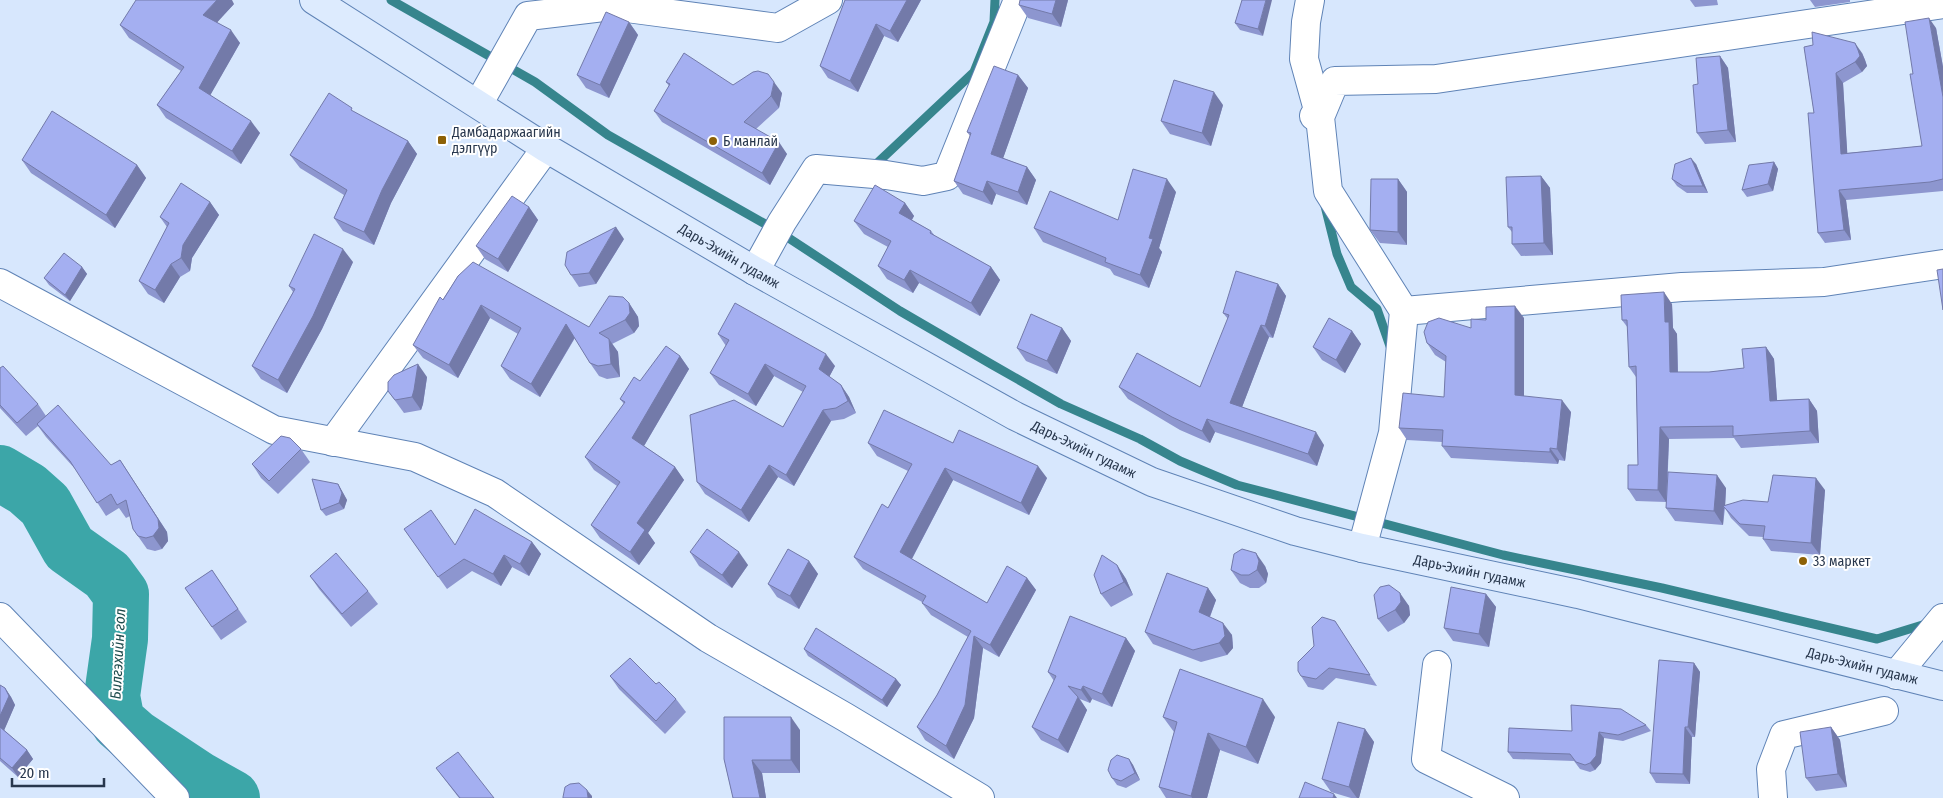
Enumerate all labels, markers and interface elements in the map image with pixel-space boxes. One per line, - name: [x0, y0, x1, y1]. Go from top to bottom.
- place label: Дамбадаржаагийн дэлгүүр: [451, 124, 561, 157]
- place label: Б манлай: [723, 133, 778, 150]
- marker: Дамбадаржаагийн дэлгүүр: [436, 134, 448, 146]
- marker: Б манлай: [707, 135, 719, 147]
- street label: Дарь-Эхийн гудамж: [675, 219, 783, 292]
- street label: Дарь-Эхийн гудамж: [1028, 416, 1139, 482]
- street label: Дарь-Эхийн гудамж: [1411, 551, 1527, 591]
- place label: 33 маркет: [1813, 553, 1871, 570]
- marker: 33 маркет: [1797, 555, 1809, 567]
- water label: Билгэхийн гол: [107, 608, 129, 700]
- street label: Дарь-Эхийн гудамж: [1804, 643, 1920, 688]
- scale bar: [12, 756, 105, 788]
- text: 20 m: [20, 764, 50, 782]

